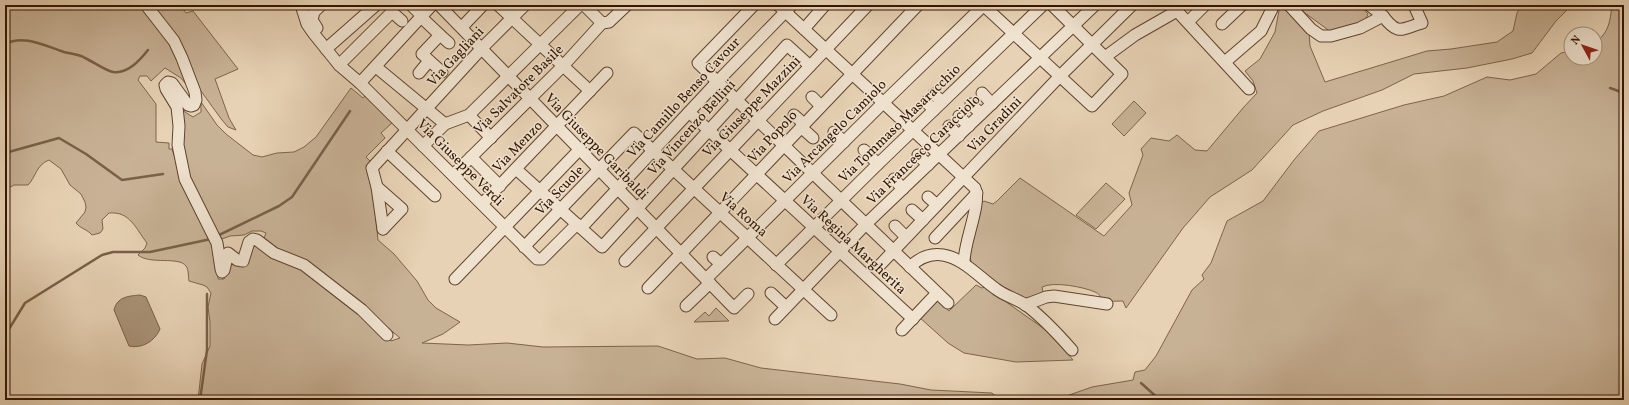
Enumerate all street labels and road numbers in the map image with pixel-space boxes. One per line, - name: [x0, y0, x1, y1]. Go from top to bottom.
- street label: Via Gagliani: [424, 23, 489, 91]
- street label: Via Camillo Benso Cavour: [623, 34, 745, 162]
- street label: Via Salvatore Basile: [470, 41, 569, 139]
- street label: Via Giuseppe Mazzini: [699, 52, 806, 162]
- street label: Via Tommaso Masaracchio: [835, 61, 965, 188]
- street label: Via Vincenzo Bellini: [644, 76, 740, 180]
- street label: Via Arcangelo Camiolo: [779, 76, 891, 188]
- street label: Via Giuseppe Garibaldi: [540, 90, 652, 205]
- street label: Via Francesco Caracciolo: [863, 91, 985, 210]
- street label: Via Gradini: [964, 93, 1026, 157]
- street label: Via Popolo: [744, 107, 802, 167]
- street label: Via Giuseppe Verdi: [412, 115, 508, 211]
- street label: Via Menzo: [489, 117, 548, 177]
- street label: Via Scuole: [531, 162, 589, 220]
- street label: Via Roma: [715, 188, 771, 242]
- street label: Via Regina Margherita: [796, 191, 910, 299]

